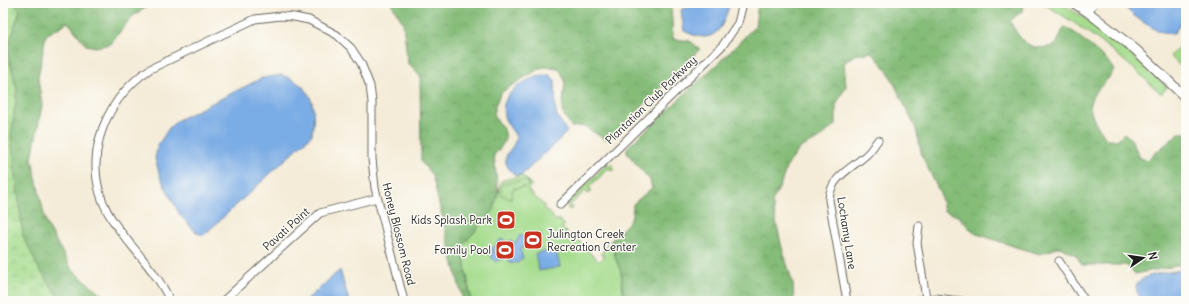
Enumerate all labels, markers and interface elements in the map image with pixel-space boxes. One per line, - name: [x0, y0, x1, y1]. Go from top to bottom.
- street label: Plantation Club Parkway: [602, 53, 700, 147]
- street label: Honey Blossom Road: [379, 181, 419, 287]
- street label: Lochamy Lane: [834, 196, 860, 270]
- street label: Pavati Point: [260, 204, 312, 254]
- sports icon: Kids Splash Park: [495, 209, 517, 231]
- place label: Kids Splash Park: [411, 213, 492, 227]
- place label: Julington Creek Recreation Center: [547, 227, 637, 254]
- sports icon: Julington Creek Recreation Center: [522, 229, 544, 251]
- north arrow: [1123, 238, 1163, 278]
- sports icon: Family Pool: [494, 239, 516, 261]
- place label: Family Pool: [434, 243, 491, 257]
- text: N: [1145, 250, 1160, 261]

